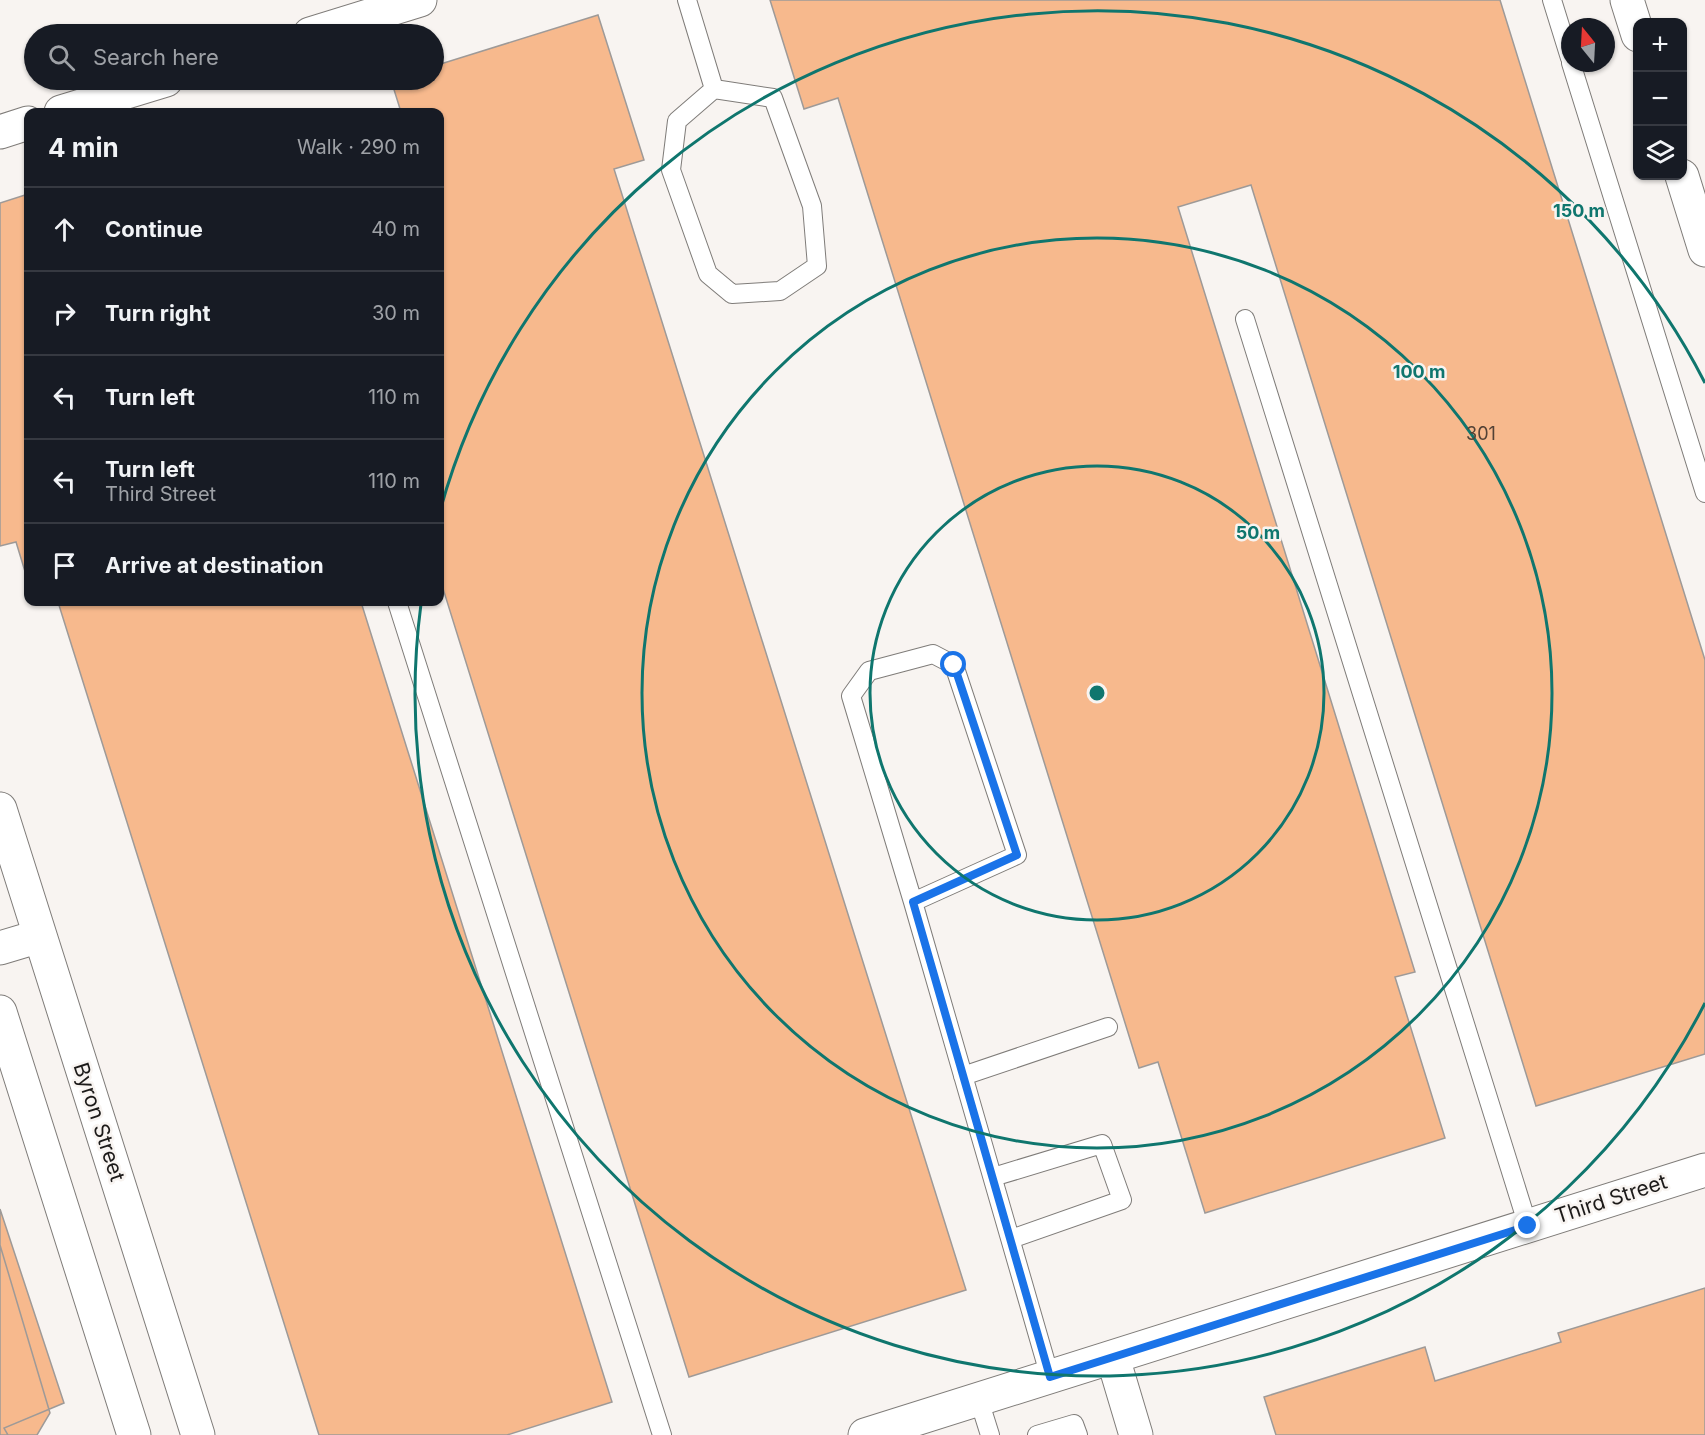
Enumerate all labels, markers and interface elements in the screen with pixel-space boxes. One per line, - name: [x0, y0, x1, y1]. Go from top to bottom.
- north arrow: [1561, 18, 1615, 72]
- map controls: [1633, 18, 1687, 180]
- button: +: [1633, 18, 1687, 72]
- search box: [24, 24, 444, 90]
- icon: search: [45, 41, 78, 74]
- text: Search here: [93, 44, 219, 70]
- button: −: [1633, 72, 1687, 126]
- button: layers: [1633, 126, 1687, 180]
- text: 4 min: [48, 132, 119, 163]
- text: Walk · 290 m: [297, 135, 420, 159]
- text: 150 m: [1553, 200, 1605, 221]
- icon: ahead: [48, 213, 81, 246]
- text: Continue: [105, 216, 203, 242]
- text: 40 m: [371, 217, 420, 241]
- icon: right: [48, 297, 81, 330]
- text: Turn right: [105, 300, 211, 326]
- text: 30 m: [372, 301, 420, 325]
- text: 100 m: [1393, 361, 1445, 382]
- icon: left: [48, 381, 81, 414]
- text: Turn left: [105, 384, 195, 410]
- text: 110 m: [368, 385, 420, 409]
- house number: 301: [1466, 423, 1496, 444]
- text: Turn left: [105, 456, 195, 482]
- icon: left: [48, 465, 81, 498]
- text: 110 m: [368, 469, 420, 493]
- text: Third Street: [105, 482, 216, 506]
- text: 50 m: [1236, 522, 1280, 543]
- icon: arrive: [48, 549, 81, 582]
- text: Arrive at destination: [105, 552, 324, 578]
- route start: [940, 651, 966, 677]
- centre of rings: [1087, 683, 1107, 703]
- street label: Byron Street: [69, 1059, 130, 1184]
- street label: Third Street: [1552, 1169, 1670, 1228]
- route end: [1514, 1212, 1540, 1238]

